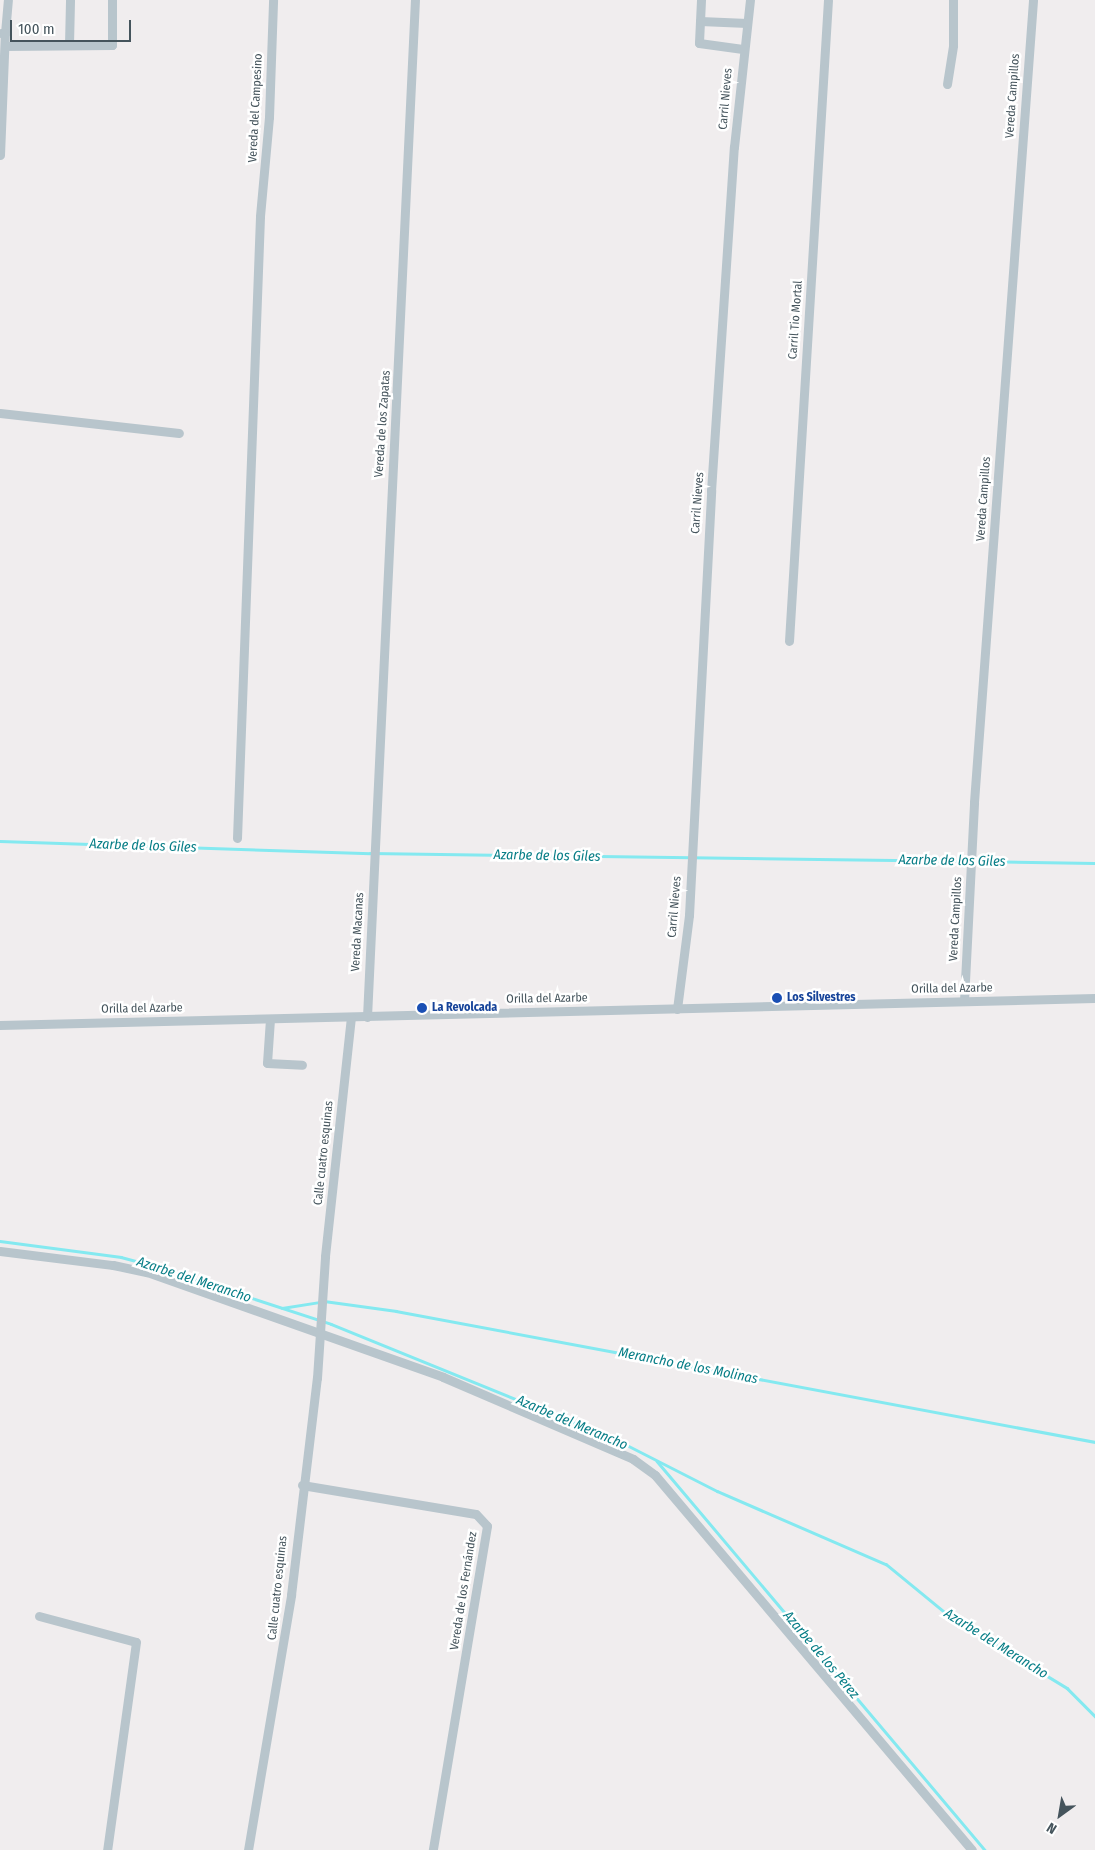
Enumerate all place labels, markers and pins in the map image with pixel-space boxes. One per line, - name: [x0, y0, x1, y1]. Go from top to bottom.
- place label: Los Silvestres: [787, 991, 855, 1005]
- marker: Los Silvestres: [771, 992, 783, 1004]
- place label: La Revolcada: [432, 1001, 497, 1015]
- marker: La Revolcada: [416, 1002, 428, 1014]

